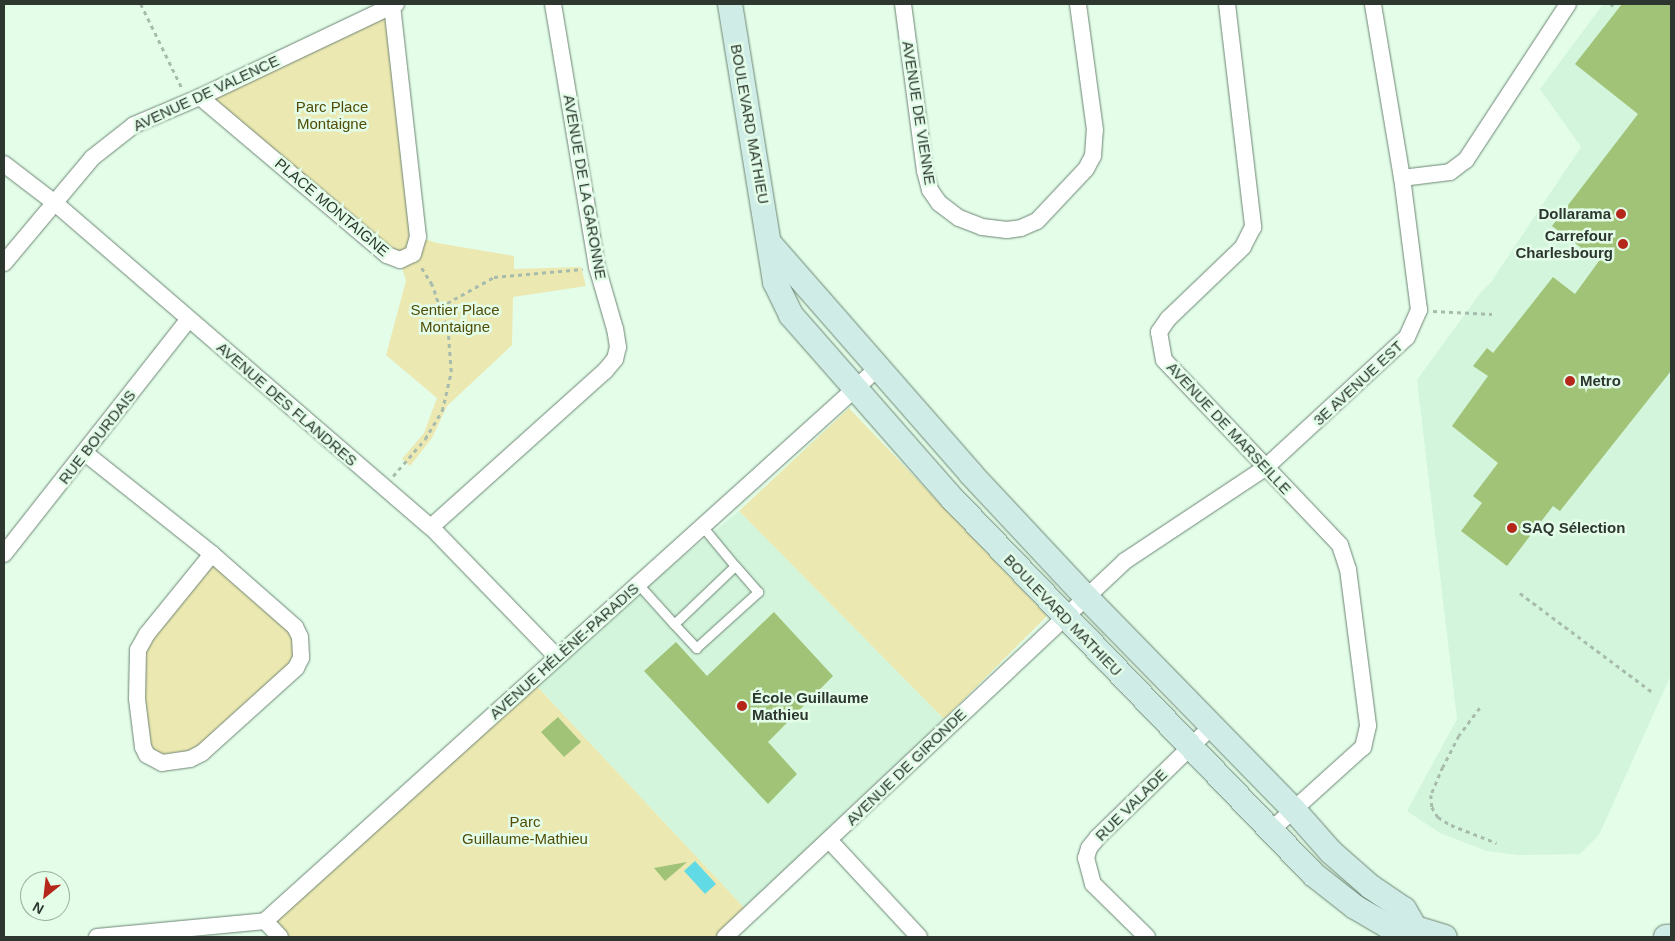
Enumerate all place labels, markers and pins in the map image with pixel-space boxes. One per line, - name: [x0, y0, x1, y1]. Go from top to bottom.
- place label: Dollarama: [1538, 205, 1611, 223]
- marker: Dollarama: [1615, 208, 1627, 220]
- place label: Carrefour Charlesbourg: [1515, 226, 1613, 261]
- marker: Carrefour Charlesbourg: [1617, 238, 1629, 250]
- place label: Metro: [1580, 372, 1621, 390]
- marker: Metro: [1564, 375, 1576, 387]
- place label: SAQ Sélection: [1522, 519, 1625, 537]
- marker: SAQ Sélection: [1506, 522, 1518, 534]
- place label: École Guillaume Mathieu: [752, 688, 869, 723]
- marker: École Guillaume Mathieu: [736, 700, 748, 712]

